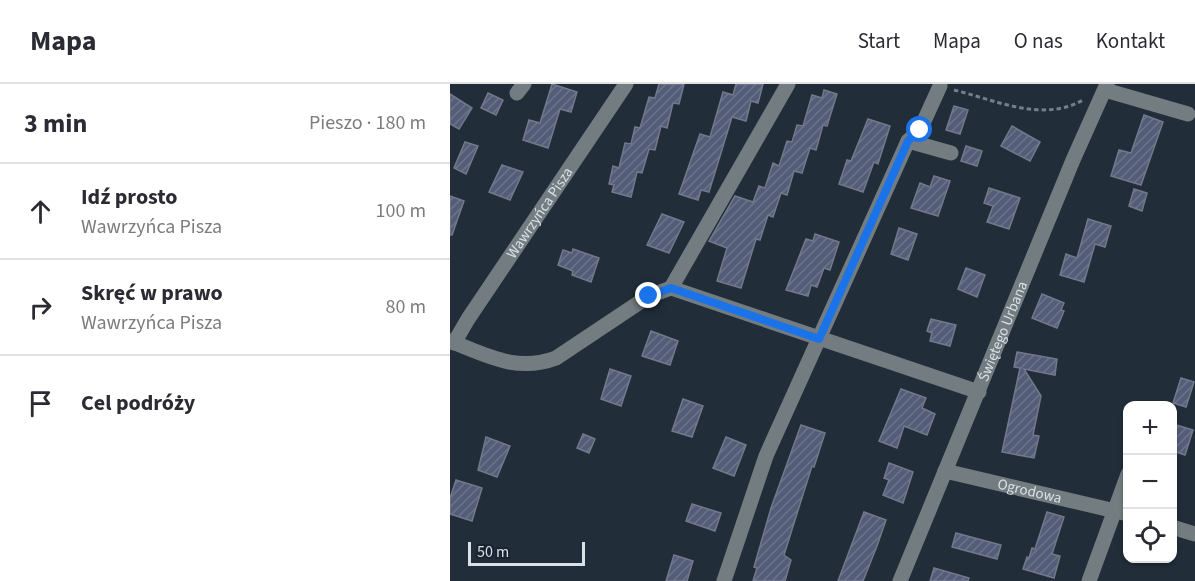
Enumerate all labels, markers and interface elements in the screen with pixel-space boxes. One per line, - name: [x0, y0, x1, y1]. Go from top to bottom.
- text: Mapa: [30, 21, 97, 61]
- text: Start: [858, 26, 900, 56]
- text: Mapa: [933, 26, 981, 56]
- text: O nas: [1014, 26, 1063, 56]
- text: Kontakt: [1096, 26, 1165, 56]
- text: 3 min: [24, 105, 87, 142]
- text: Pieszo · 180 m: [309, 109, 426, 137]
- route start: [906, 116, 932, 142]
- street label: Wawrzyńca Pisza: [502, 163, 578, 263]
- text: Idź prosto: [81, 181, 178, 213]
- icon: ahead: [24, 195, 57, 228]
- text: 100 m: [376, 197, 426, 225]
- text: Wawrzyńca Pisza: [81, 213, 222, 241]
- text: Skręć w prawo: [81, 277, 223, 309]
- street label: Świętego Urbana: [973, 278, 1033, 385]
- route end: [635, 282, 661, 308]
- icon: right: [24, 291, 57, 324]
- text: 80 m: [386, 293, 426, 321]
- text: Wawrzyńca Pisza: [81, 309, 222, 337]
- icon: arrive: [24, 387, 57, 420]
- text: Cel podróży: [81, 387, 195, 419]
- map controls: [1123, 401, 1177, 563]
- button: +: [1123, 401, 1177, 455]
- button: −: [1123, 455, 1177, 509]
- street label: Ogrodowa: [995, 474, 1064, 509]
- button: locate: [1123, 509, 1177, 563]
- scale bar: [468, 539, 585, 566]
- text: 50 m: [477, 541, 509, 563]

